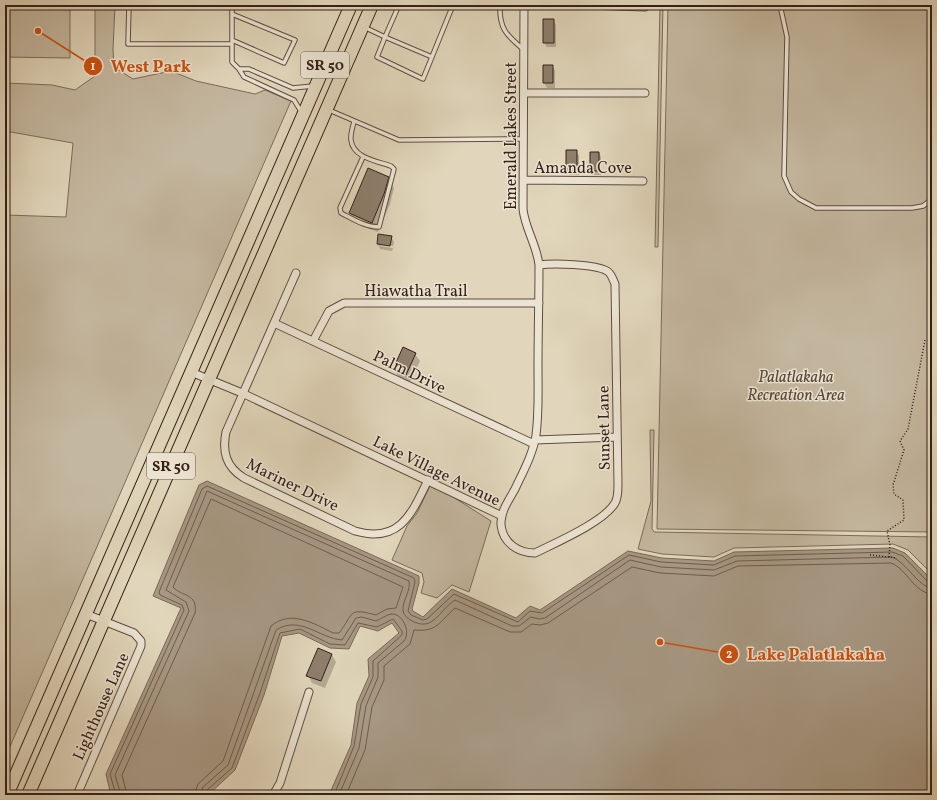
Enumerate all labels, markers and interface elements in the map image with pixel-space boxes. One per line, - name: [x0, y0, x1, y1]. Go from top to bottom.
- callout: West Park: [83, 52, 199, 81]
- road number: SR 50: [301, 52, 349, 78]
- text: West Park: [111, 56, 192, 79]
- text: 1: [91, 59, 96, 75]
- street label: Emerald Lakes Street: [501, 62, 523, 210]
- street label: Amanda Cove: [534, 158, 632, 180]
- street label: Hiawatha Trail: [364, 281, 468, 303]
- street label: Palm Drive: [369, 346, 449, 400]
- park label: Palatlakaha Recreation Area: [747, 367, 845, 407]
- street label: Sunset Lane: [593, 385, 617, 471]
- street label: Lake Village Avenue: [369, 431, 504, 512]
- road number: SR 50: [147, 453, 195, 479]
- street label: Mariner Drive: [242, 454, 342, 518]
- callout: Lake Palatlakaha: [719, 639, 893, 668]
- text: Lake Palatlakaha: [747, 644, 885, 667]
- text: 2: [726, 647, 732, 663]
- street label: Lighthouse Lane: [68, 649, 135, 764]

